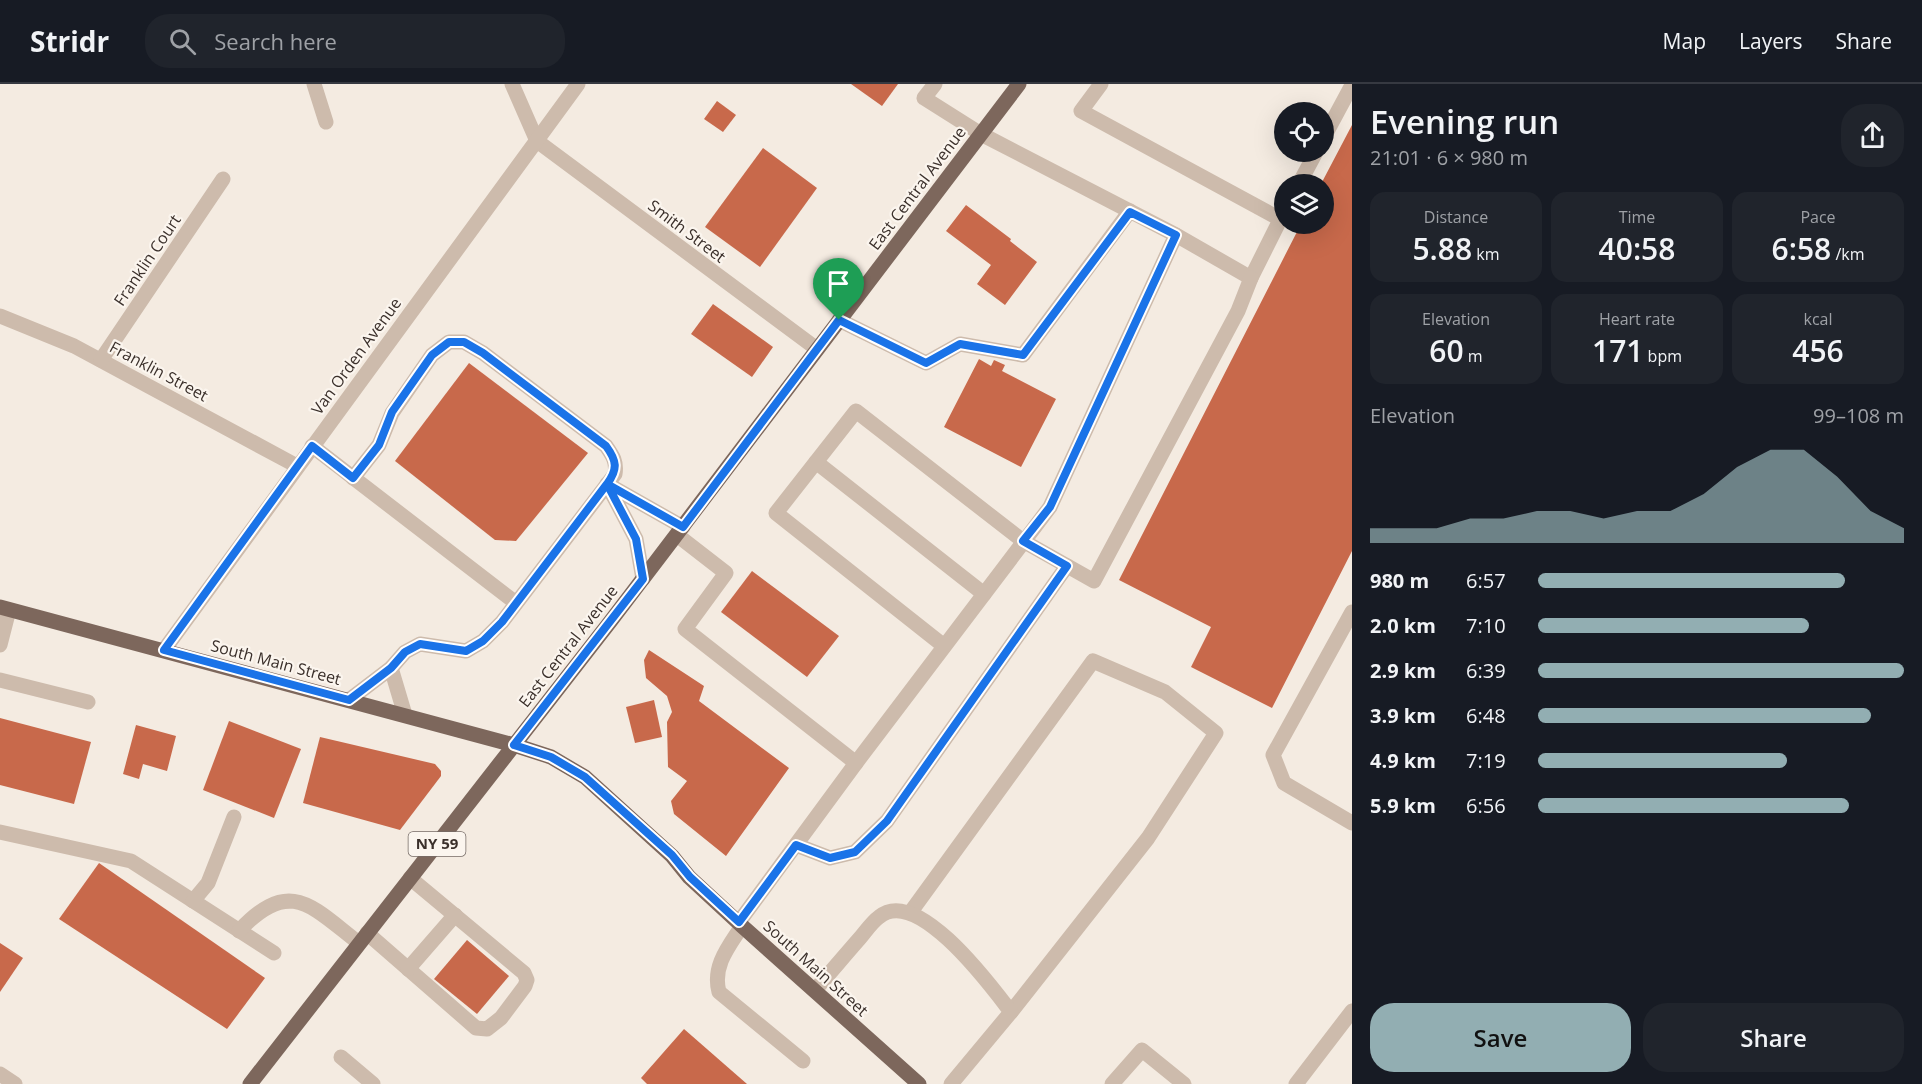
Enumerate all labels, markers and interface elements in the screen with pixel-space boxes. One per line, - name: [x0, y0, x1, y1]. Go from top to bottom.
- search box: [145, 14, 565, 68]
- text: Stridr: [30, 22, 109, 60]
- icon: search: [166, 25, 199, 58]
- text: Search here: [214, 26, 337, 56]
- text: Map: [1663, 27, 1706, 55]
- text: Layers: [1739, 27, 1803, 55]
- text: Share: [1836, 27, 1892, 55]
- text: Evening run: [1370, 99, 1559, 144]
- map controls: [1274, 102, 1334, 234]
- button: locate: [1274, 102, 1334, 162]
- button: share: [1841, 104, 1904, 167]
- street label: East Central Avenue: [863, 122, 971, 254]
- text: 21:01 · 6 × 980 m: [1370, 144, 1528, 171]
- button: layers: [1274, 174, 1334, 234]
- street label: Smith Street: [644, 195, 731, 268]
- text: Distance: [1424, 206, 1488, 228]
- text: Time: [1619, 206, 1655, 228]
- text: Pace: [1800, 206, 1836, 228]
- street label: Franklin Court: [108, 210, 186, 310]
- text: 5.88: [1412, 228, 1472, 269]
- text: 40:58: [1599, 228, 1675, 269]
- text: 6:58: [1772, 228, 1831, 269]
- text: km: [1472, 243, 1500, 265]
- text: /km: [1831, 243, 1864, 265]
- pin: [813, 258, 864, 320]
- icon: arrive: [822, 267, 855, 300]
- street label: Van Orden Avenue: [306, 293, 406, 419]
- text: Elevation: [1422, 308, 1490, 330]
- text: Heart rate: [1599, 308, 1675, 330]
- text: kcal: [1804, 308, 1833, 330]
- text: 60: [1429, 330, 1464, 371]
- text: 171: [1592, 330, 1643, 371]
- text: 456: [1792, 330, 1844, 371]
- street label: Franklin Street: [106, 336, 212, 406]
- text: m: [1464, 345, 1483, 367]
- text: bpm: [1643, 345, 1682, 367]
- text: Elevation: [1370, 402, 1455, 429]
- text: 99–108 m: [1813, 402, 1904, 429]
- text: 980 m: [1370, 567, 1429, 594]
- text: 6:57: [1466, 567, 1506, 594]
- street label: East Central Avenue: [513, 580, 623, 712]
- text: 2.0 km: [1370, 612, 1436, 639]
- text: 7:10: [1466, 612, 1506, 639]
- street label: South Main Street: [209, 634, 344, 690]
- text: 2.9 km: [1370, 657, 1436, 684]
- text: 6:39: [1466, 657, 1506, 684]
- text: 3.9 km: [1370, 702, 1436, 729]
- text: 6:48: [1466, 702, 1506, 729]
- text: 4.9 km: [1370, 747, 1436, 774]
- text: 7:19: [1466, 747, 1506, 774]
- text: 5.9 km: [1370, 792, 1436, 819]
- text: 6:56: [1466, 792, 1506, 819]
- road number: NY 59: [408, 832, 466, 856]
- street label: South Main Street: [759, 915, 873, 1021]
- button: Save: [1370, 1003, 1631, 1072]
- button: Share: [1643, 1003, 1904, 1072]

